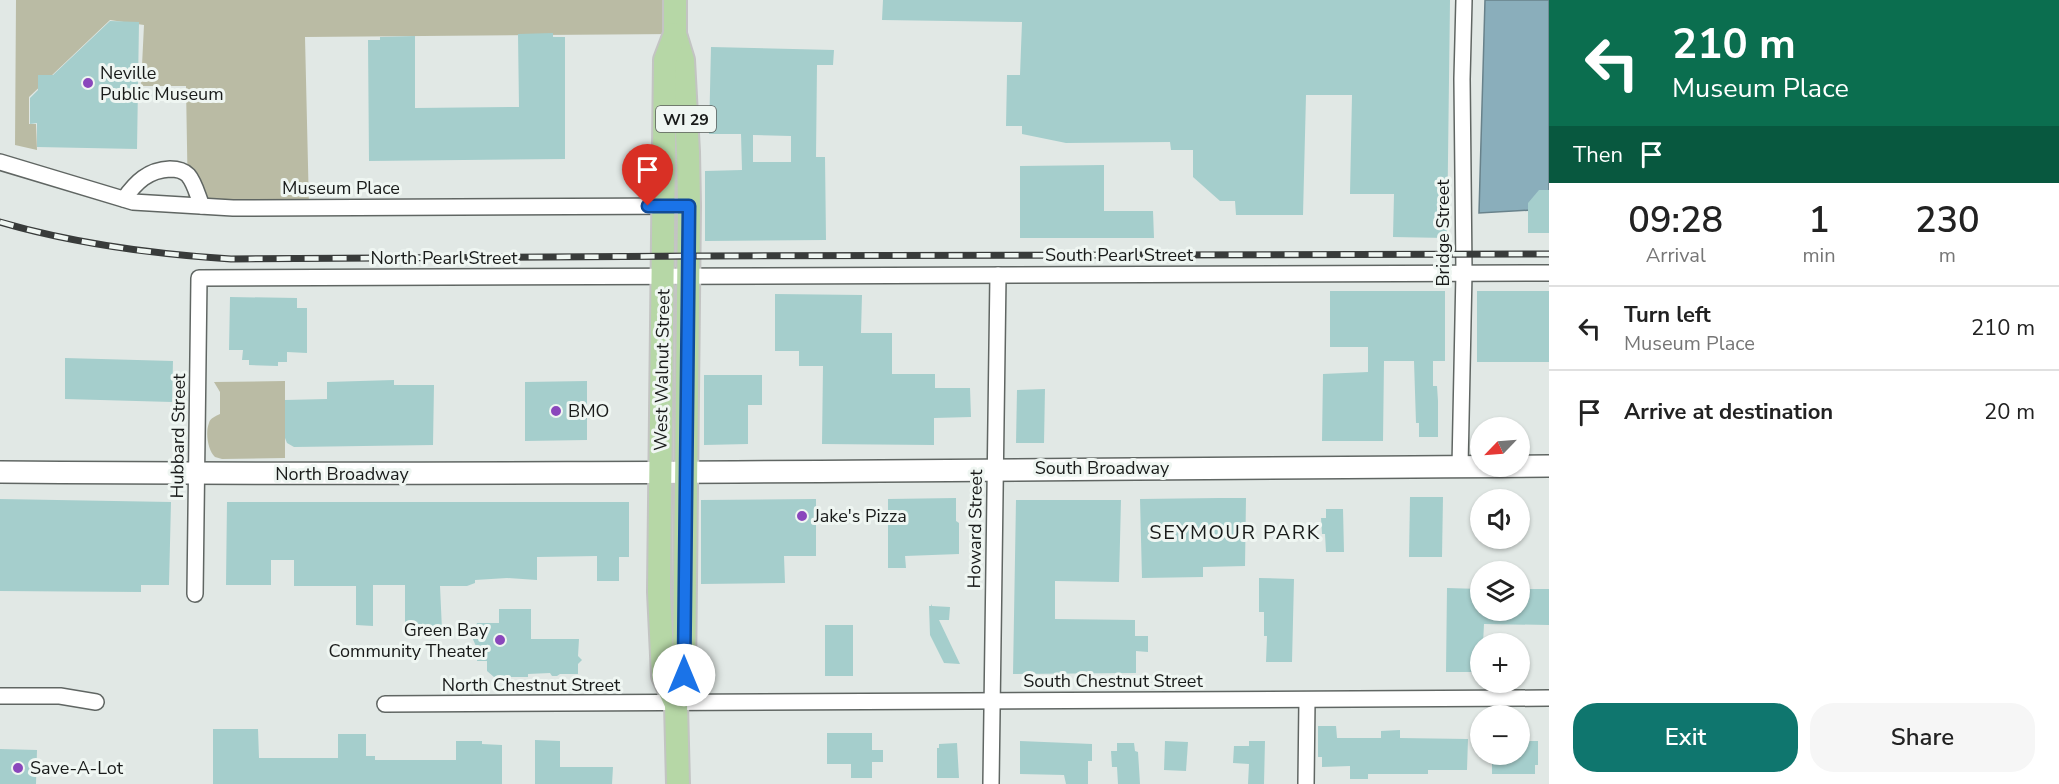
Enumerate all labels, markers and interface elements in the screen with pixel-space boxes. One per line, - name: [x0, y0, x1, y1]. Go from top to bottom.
- text: 210 m: [1672, 16, 1796, 73]
- icon: left: [1573, 24, 1651, 102]
- place label: Neville Public Museum: [100, 61, 224, 106]
- text: Museum Place: [1672, 70, 1849, 107]
- marker: Neville Public Museum: [81, 76, 95, 90]
- road number: WI 29: [656, 106, 716, 132]
- icon: arrive: [1635, 138, 1668, 171]
- text: Then: [1573, 140, 1623, 170]
- pin: [622, 144, 673, 206]
- icon: arrive: [631, 153, 664, 186]
- street label: Museum Place: [282, 176, 400, 200]
- street label: Bridge Street: [1431, 179, 1455, 287]
- text: 09:28: [1628, 196, 1723, 245]
- text: 1: [1808, 196, 1830, 245]
- text: 230: [1915, 196, 1980, 245]
- text: Arrival: [1646, 242, 1706, 269]
- text: min: [1803, 242, 1836, 269]
- text: m: [1939, 242, 1956, 269]
- street label: South Pearl Street: [1045, 243, 1194, 267]
- street label: North Pearl Street: [370, 246, 518, 270]
- street label: West Walnut Street: [649, 288, 675, 451]
- text: Turn left: [1624, 300, 1711, 330]
- icon: left: [1573, 312, 1606, 345]
- text: 210 m: [1971, 313, 2035, 343]
- text: Museum Place: [1624, 330, 1755, 357]
- street label: Hubbard Street: [165, 373, 191, 499]
- icon: arrive: [1573, 396, 1606, 429]
- text: Arrive at destination: [1624, 397, 1833, 427]
- text: 20 m: [1984, 397, 2035, 427]
- place label: BMO: [568, 399, 609, 423]
- marker: BMO: [549, 404, 563, 418]
- north arrow: [1470, 417, 1530, 477]
- map controls: [1470, 417, 1530, 765]
- street label: South Broadway: [1035, 456, 1170, 480]
- street label: North Broadway: [275, 462, 410, 486]
- street label: Howard Street: [962, 469, 988, 589]
- button: sound: [1470, 489, 1530, 549]
- place label: Jake's Pizza: [813, 504, 907, 528]
- marker: Jake's Pizza: [795, 509, 809, 523]
- district label: SEYMOUR PARK: [1149, 519, 1321, 546]
- button: layers: [1470, 561, 1530, 621]
- place label: Green Bay Community Theater: [328, 618, 489, 663]
- marker: Green Bay Community Theater: [493, 633, 507, 647]
- button: +: [1470, 633, 1530, 693]
- position arrow: [652, 643, 716, 707]
- street label: South Chestnut Street: [1023, 669, 1203, 693]
- street label: North Chestnut Street: [442, 673, 621, 697]
- button: Exit: [1573, 703, 1798, 772]
- button: Share: [1810, 703, 2035, 772]
- button: −: [1470, 705, 1530, 765]
- place label: Save-A-Lot: [30, 756, 124, 780]
- marker: Save-A-Lot: [11, 761, 25, 775]

